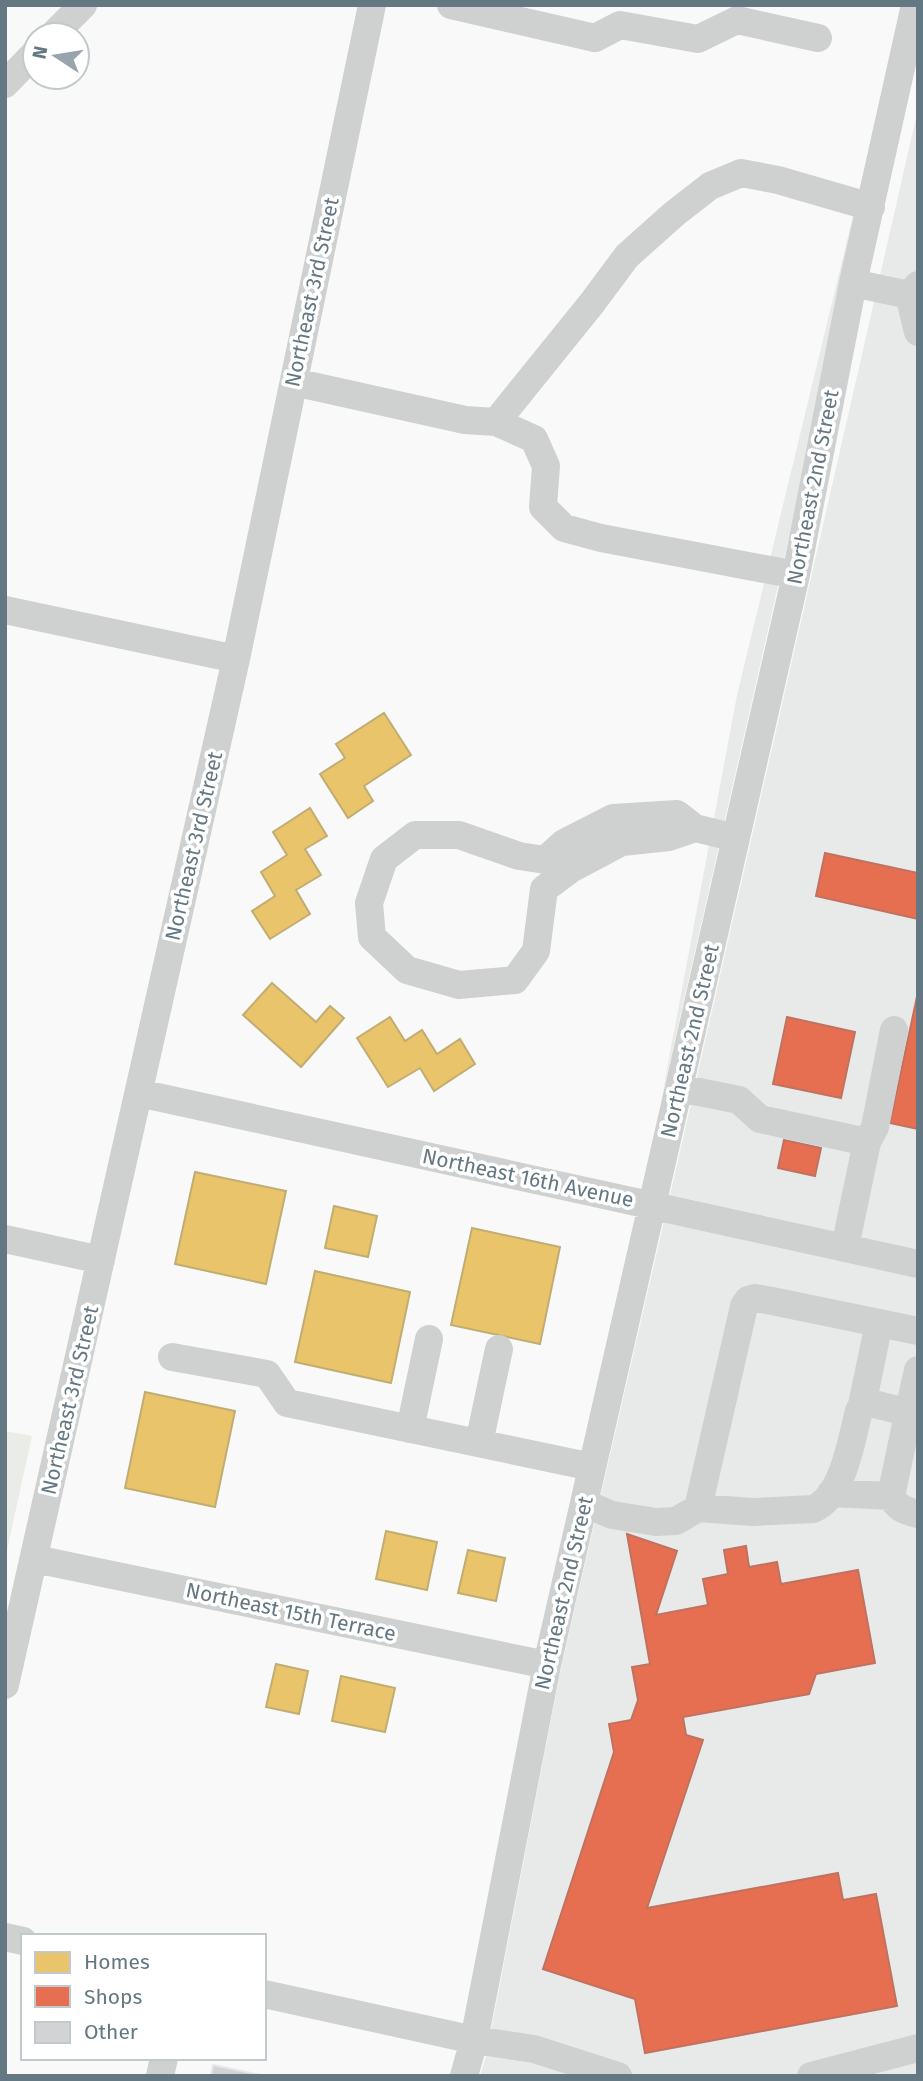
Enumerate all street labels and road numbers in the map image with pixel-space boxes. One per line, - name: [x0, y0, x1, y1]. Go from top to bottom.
- street label: Northeast 3rd Street: [279, 194, 345, 389]
- street label: Northeast 2nd Street: [781, 387, 845, 587]
- street label: Northeast 3rd Street: [160, 749, 228, 943]
- street label: Northeast 2nd Street: [655, 941, 725, 1140]
- street label: Northeast 16th Avenue: [420, 1143, 636, 1213]
- street label: Northeast 3rd Street: [36, 1303, 104, 1497]
- street label: Northeast 2nd Street: [529, 1493, 599, 1692]
- street label: Northeast 15th Terrace: [184, 1577, 398, 1647]

